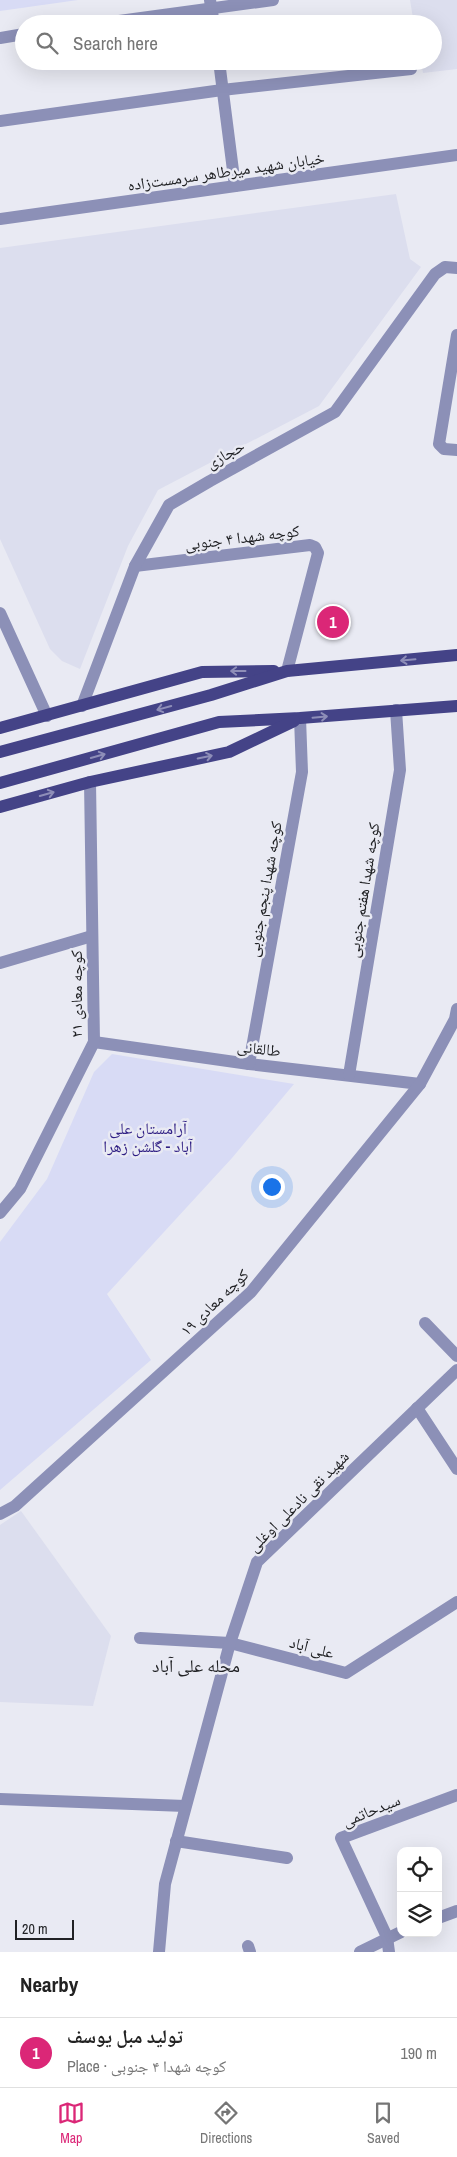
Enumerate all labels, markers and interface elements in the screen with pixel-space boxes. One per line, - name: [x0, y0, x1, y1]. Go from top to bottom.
- search box: [15, 15, 442, 70]
- icon: search: [33, 29, 61, 57]
- text: Search here: [73, 30, 158, 56]
- street label: خیابان شهید میرطاهر سرمست‌زاده: [126, 146, 326, 196]
- street label: حجازی: [202, 434, 248, 474]
- street label: کوچه شهدا ۴ جنوبی: [183, 519, 301, 555]
- pin: 1: [317, 603, 349, 641]
- one-way arrow: [401, 655, 417, 664]
- one-way arrow: [230, 666, 246, 676]
- one-way arrow: [156, 704, 172, 713]
- one-way arrow: [312, 712, 328, 721]
- one-way arrow: [89, 750, 105, 760]
- one-way arrow: [197, 752, 213, 761]
- one-way arrow: [39, 789, 55, 798]
- street label: کوچه شهدا پنجم جنوبی: [241, 819, 287, 959]
- street label: کوچه شهدا هفتم جنوبی: [341, 820, 385, 959]
- street label: کوچه معادی ۲۱: [65, 950, 87, 1038]
- street label: طالقانی: [236, 1034, 282, 1062]
- park label: آرامستان علی آباد - گلشن زهرا: [103, 1117, 194, 1157]
- your location: [259, 1174, 285, 1200]
- street label: کوچه معادی ۱۹: [175, 1263, 253, 1340]
- street label: شهید نقی نادعلی اوغلی: [243, 1446, 353, 1556]
- street label: علی آباد: [287, 1630, 337, 1664]
- district label: محله علی آباد: [152, 1653, 240, 1678]
- street label: سیدحاتمی: [339, 1788, 403, 1832]
- map controls: [397, 1847, 442, 1937]
- button: locate: [397, 1847, 442, 1892]
- button: layers: [397, 1892, 442, 1937]
- scale bar: [15, 1917, 74, 1940]
- text: 20 m: [22, 1920, 48, 1938]
- text: Nearby: [20, 1970, 78, 1999]
- text: تولید مبل یوسف: [67, 2023, 183, 2049]
- text: 1: [32, 2042, 40, 2064]
- text: 190 m: [401, 2042, 437, 2064]
- text: Place · کوچه شهدا ۴ جنوبی: [67, 2055, 226, 2077]
- tab: Map: [57, 2099, 85, 2147]
- tab: Directions: [200, 2099, 252, 2147]
- tab: Saved: [367, 2099, 400, 2147]

